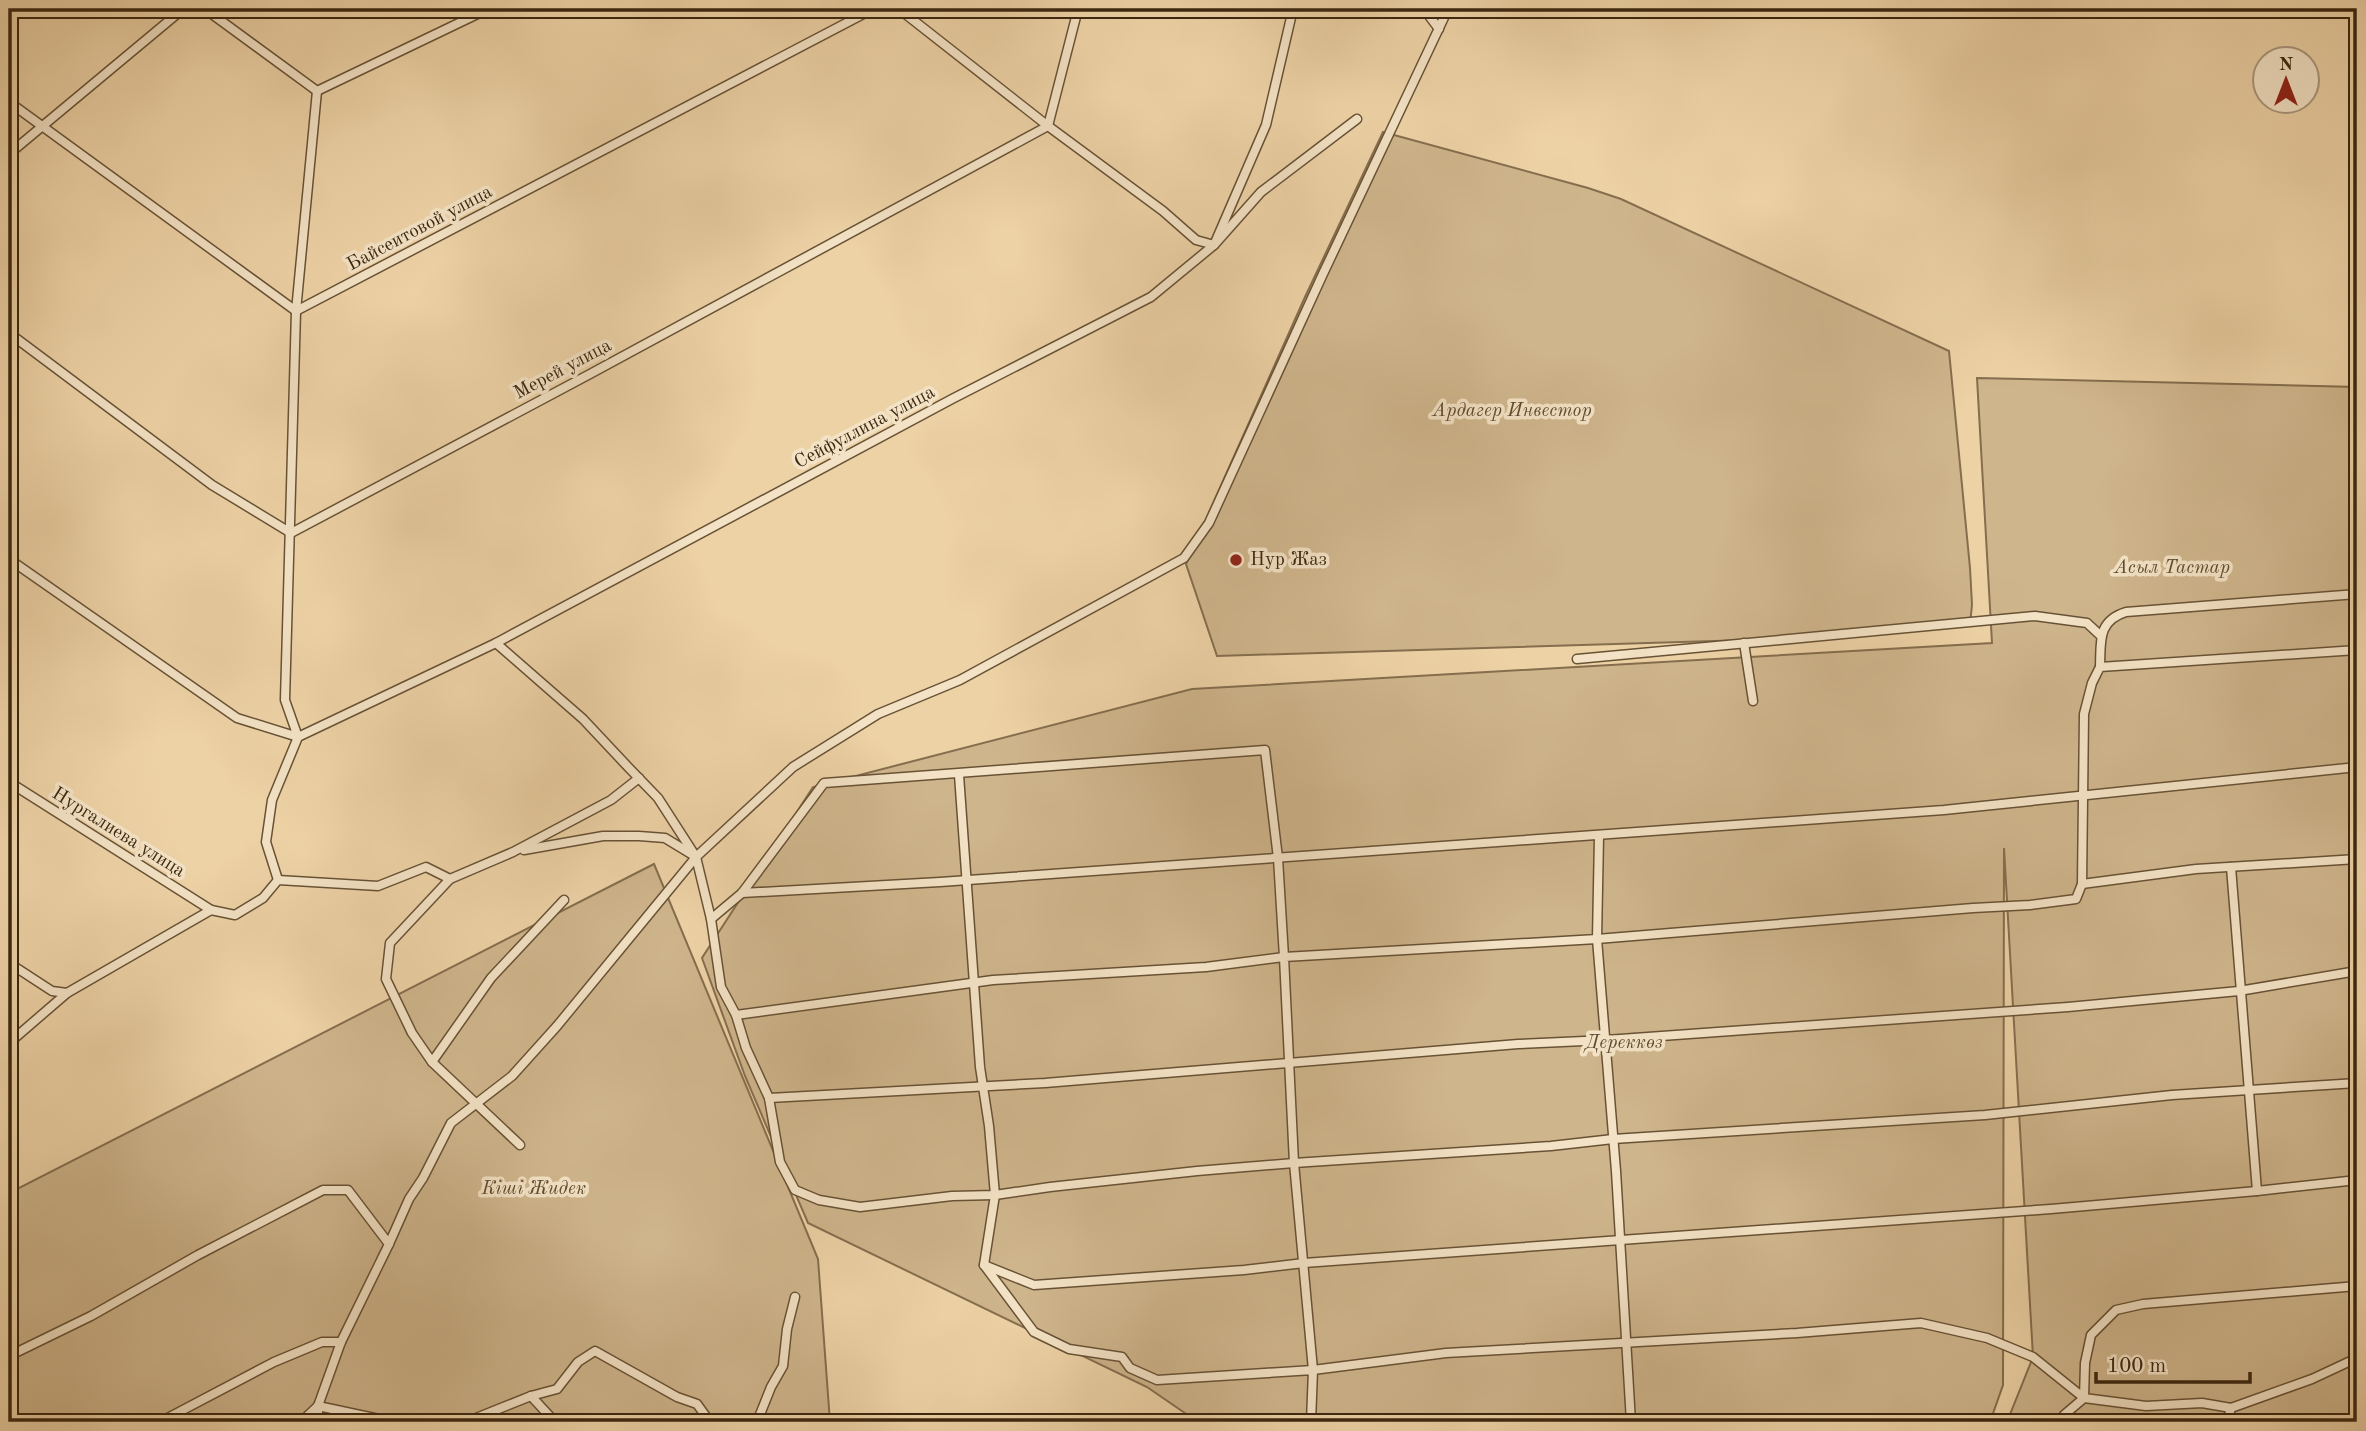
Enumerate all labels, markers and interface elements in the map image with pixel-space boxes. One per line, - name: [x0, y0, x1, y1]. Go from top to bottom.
- north arrow: [2250, 46, 2320, 116]
- text: N: [2279, 56, 2294, 75]
- street label: Байсеитовой улица: [344, 182, 496, 275]
- street label: Мерей улица: [511, 336, 615, 404]
- street label: Сейфуллина улица: [792, 383, 939, 473]
- park label: Ардагер Инвестор: [1431, 402, 1592, 421]
- place label: Нур Жаз: [1250, 551, 1327, 570]
- marker: Нур Жаз: [1228, 552, 1244, 568]
- park label: Асыл Тастар: [2113, 559, 2230, 578]
- street label: Нургалиева улица: [48, 784, 188, 882]
- park label: Дереккөз: [1582, 1034, 1663, 1053]
- park label: Кіші Жидек: [481, 1180, 586, 1199]
- scale bar: [2096, 1340, 2250, 1384]
- text: 100 m: [2107, 1356, 2166, 1377]

